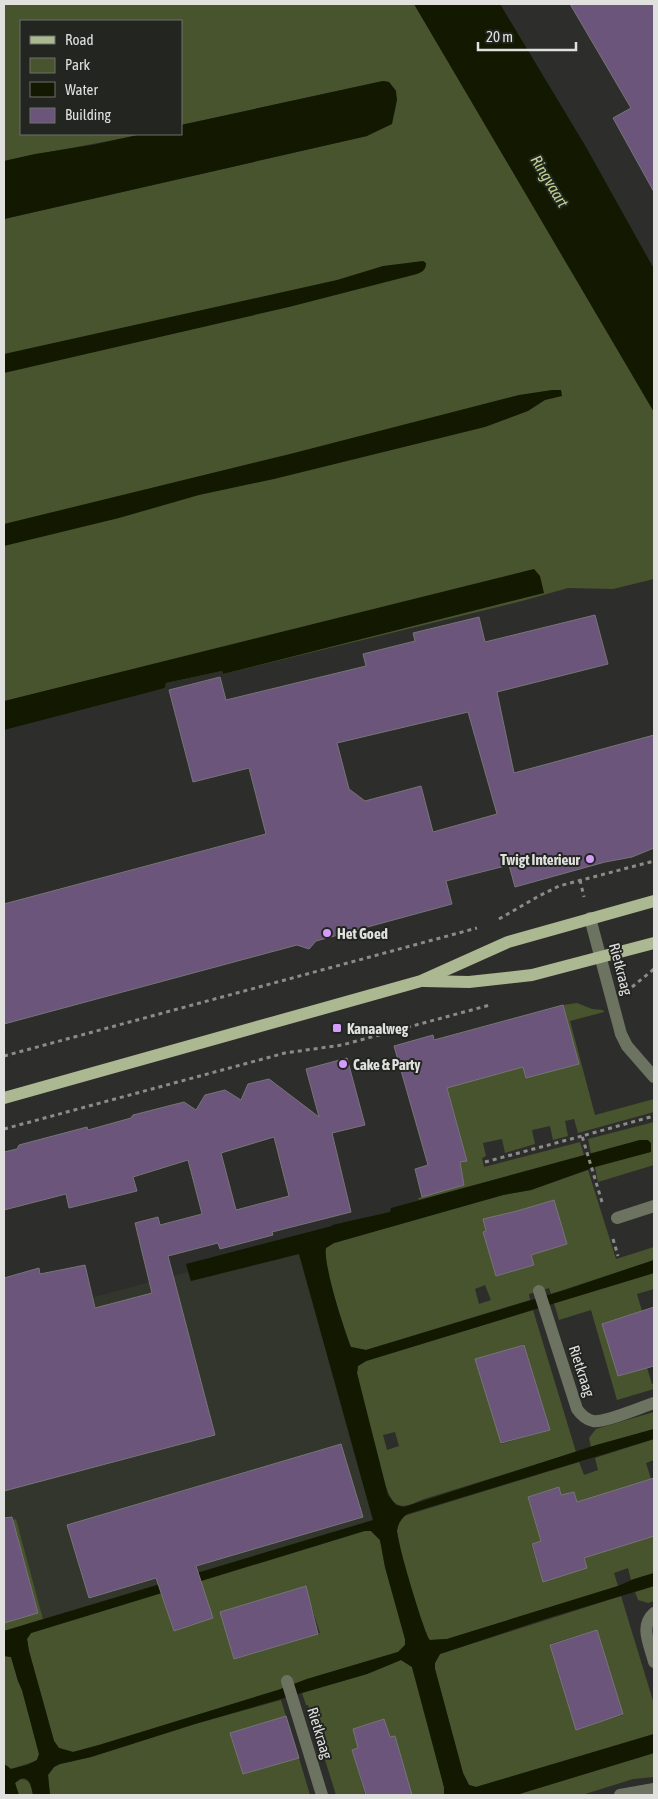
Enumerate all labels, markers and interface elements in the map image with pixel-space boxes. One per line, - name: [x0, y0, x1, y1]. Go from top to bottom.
- legend: [20, 20, 182, 135]
- scale bar: [478, 20, 576, 52]
- text: 20 m: [486, 28, 513, 45]
- text: Road: [65, 31, 94, 48]
- text: Park: [65, 56, 90, 73]
- text: Water: [65, 81, 98, 98]
- text: Building: [65, 106, 111, 123]
- water label: Ringvaart: [527, 152, 573, 211]
- place label: Twigt Interieur: [500, 851, 581, 868]
- marker: Twigt Interieur: [584, 853, 596, 865]
- place label: Het Goed: [337, 925, 388, 942]
- marker: Het Goed: [321, 927, 333, 939]
- street label: Rietkraag: [606, 941, 636, 997]
- place label: Kanaalweg: [347, 1020, 409, 1037]
- marker: Kanaalweg: [331, 1022, 343, 1034]
- place label: Cake & Party: [353, 1056, 421, 1073]
- marker: Cake & Party: [337, 1058, 349, 1070]
- street label: Rietkraag: [566, 1343, 598, 1399]
- street label: Rietkraag: [304, 1705, 336, 1761]

